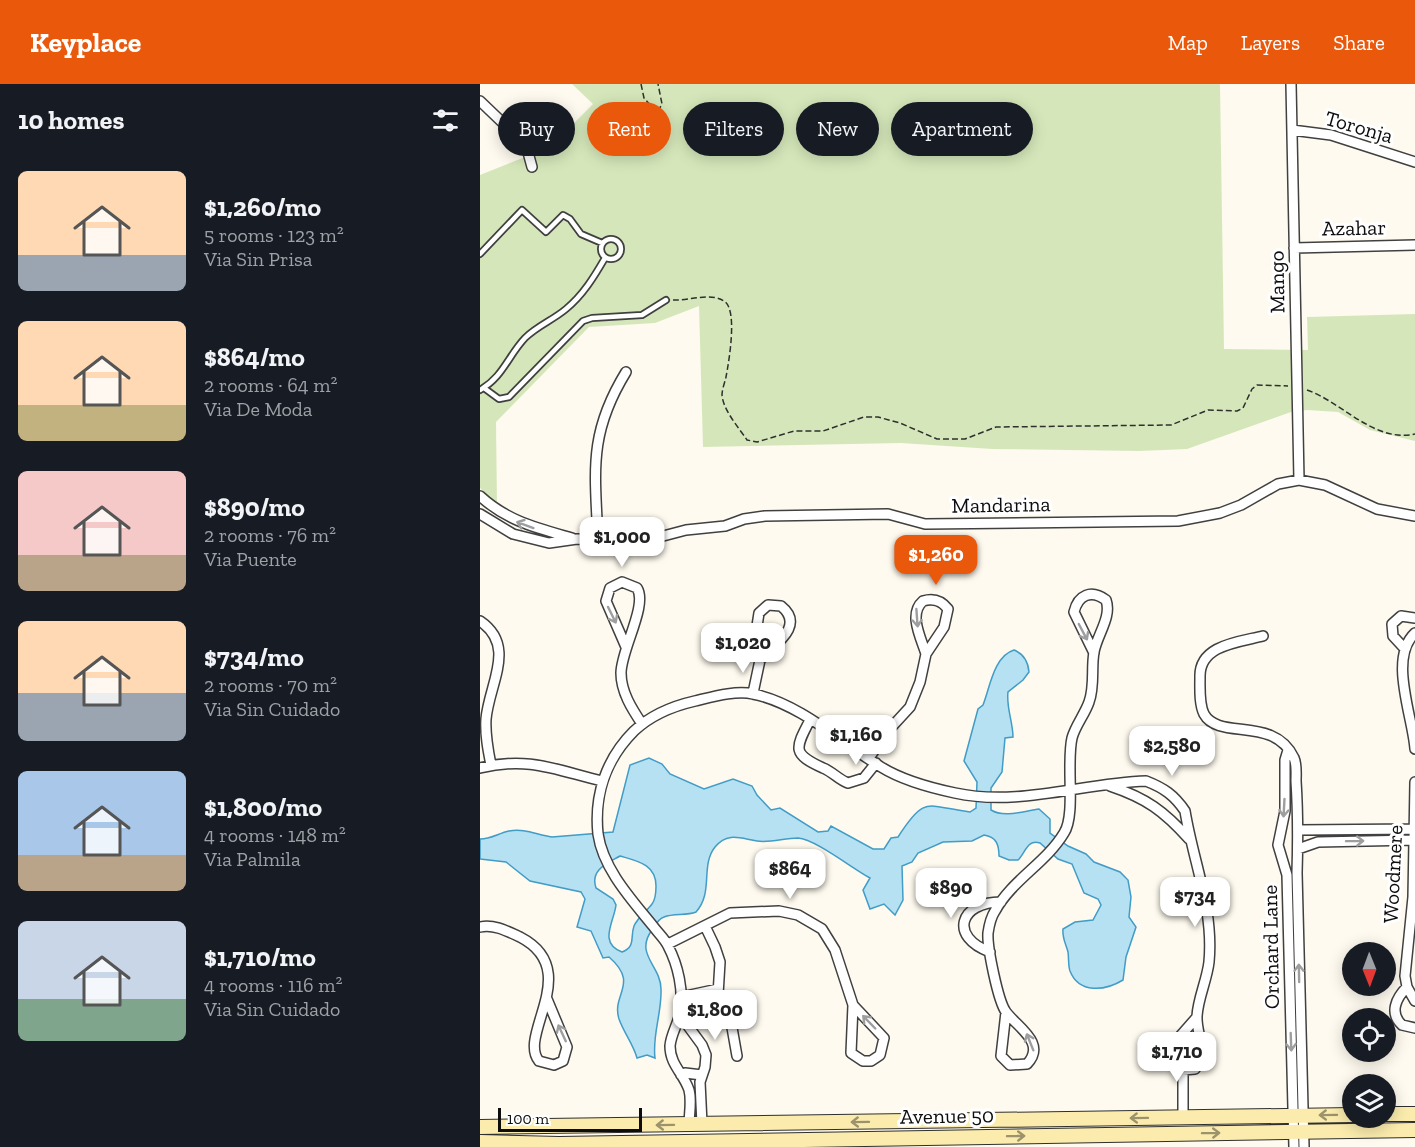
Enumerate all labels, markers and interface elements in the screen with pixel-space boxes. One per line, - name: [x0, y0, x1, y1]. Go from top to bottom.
- text: Keyplace: [30, 26, 141, 59]
- text: Map: [1168, 30, 1208, 55]
- text: Layers: [1241, 30, 1300, 55]
- text: Share: [1333, 30, 1385, 55]
- chip: Buy: [498, 102, 575, 156]
- chip: Rent: [587, 102, 671, 156]
- chip: Filters: [683, 102, 784, 156]
- chip: New: [796, 102, 879, 156]
- chip: Apartment: [891, 102, 1033, 156]
- text: 10 homes: [18, 104, 124, 136]
- icon: filters: [429, 104, 462, 137]
- street label: Toronja: [1322, 105, 1396, 149]
- text: $1,260/mo: [204, 191, 321, 223]
- icon: home: [66, 195, 138, 267]
- street label: Azahar: [1322, 214, 1386, 241]
- text: 5 rooms · 123 m²: [204, 223, 344, 247]
- text: Via Sin Prisa: [204, 247, 313, 271]
- street label: Mango: [1263, 250, 1290, 314]
- text: $864/mo: [204, 341, 305, 373]
- icon: home: [66, 345, 138, 417]
- text: 2 rooms · 64 m²: [204, 373, 337, 397]
- text: Via De Moda: [204, 397, 312, 421]
- text: $890/mo: [204, 491, 305, 523]
- street label: Mandarina: [951, 491, 1051, 518]
- icon: home: [66, 495, 138, 567]
- pin: $1,000: [573, 517, 671, 568]
- one-way arrow: [516, 518, 535, 529]
- text: 2 rooms · 76 m²: [204, 523, 336, 547]
- text: $1,000: [594, 524, 650, 548]
- pin: $1,260: [887, 535, 985, 586]
- text: $1,260: [908, 542, 964, 566]
- text: Via Puente: [204, 547, 297, 571]
- one-way arrow: [607, 606, 619, 624]
- one-way arrow: [912, 608, 923, 627]
- pin: $1,020: [694, 623, 792, 674]
- one-way arrow: [1077, 623, 1089, 640]
- text: $1,020: [715, 630, 771, 654]
- text: $734/mo: [204, 641, 304, 673]
- icon: home: [66, 645, 138, 717]
- text: 2 rooms · 70 m²: [204, 673, 337, 697]
- text: Via Sin Cuidado: [204, 697, 340, 721]
- pin: $1,160: [807, 715, 905, 766]
- text: $1,160: [830, 722, 882, 746]
- pin: $2,580: [1123, 726, 1221, 777]
- text: $2,580: [1143, 733, 1201, 757]
- text: $1,800/mo: [204, 791, 322, 823]
- icon: home: [66, 795, 138, 867]
- one-way arrow: [1279, 798, 1290, 818]
- text: 4 rooms · 148 m²: [204, 823, 346, 847]
- street label: Woodmere: [1377, 824, 1408, 924]
- one-way arrow: [1344, 835, 1364, 847]
- text: Via Palmila: [204, 847, 301, 871]
- pin: $864: [754, 849, 826, 900]
- text: $864: [769, 856, 811, 880]
- pin: $890: [915, 868, 987, 919]
- text: $890: [930, 875, 972, 899]
- pin: $734: [1159, 877, 1231, 928]
- text: $734: [1174, 884, 1216, 908]
- street label: Orchard Lane: [1257, 885, 1284, 1009]
- text: $1,710/mo: [204, 941, 316, 973]
- north arrow: [1342, 942, 1396, 996]
- map controls: [1342, 942, 1396, 1128]
- icon: home: [66, 945, 138, 1017]
- one-way arrow: [1294, 963, 1305, 983]
- text: 4 rooms · 116 m²: [204, 973, 342, 997]
- pin: $1,800: [666, 990, 764, 1041]
- text: Via Sin Cuidado: [204, 997, 340, 1021]
- text: $1,800: [687, 997, 743, 1021]
- button: locate: [1342, 1008, 1396, 1062]
- one-way arrow: [862, 1014, 877, 1029]
- one-way arrow: [555, 1025, 567, 1043]
- pin: $1,710: [1128, 1032, 1226, 1083]
- one-way arrow: [1285, 1032, 1296, 1052]
- one-way arrow: [1023, 1033, 1034, 1052]
- text: $1,710: [1151, 1039, 1203, 1063]
- button: layers: [1342, 1074, 1396, 1128]
- street label: Avenue 50: [900, 1102, 994, 1129]
- scale bar: [498, 1105, 642, 1132]
- text: 100 m: [507, 1109, 549, 1128]
- one-way arrow: [1318, 1109, 1338, 1121]
- one-way arrow: [1130, 1112, 1150, 1124]
- one-way arrow: [851, 1116, 871, 1128]
- one-way arrow: [656, 1119, 676, 1131]
- one-way arrow: [1201, 1127, 1221, 1139]
- one-way arrow: [1006, 1130, 1026, 1142]

